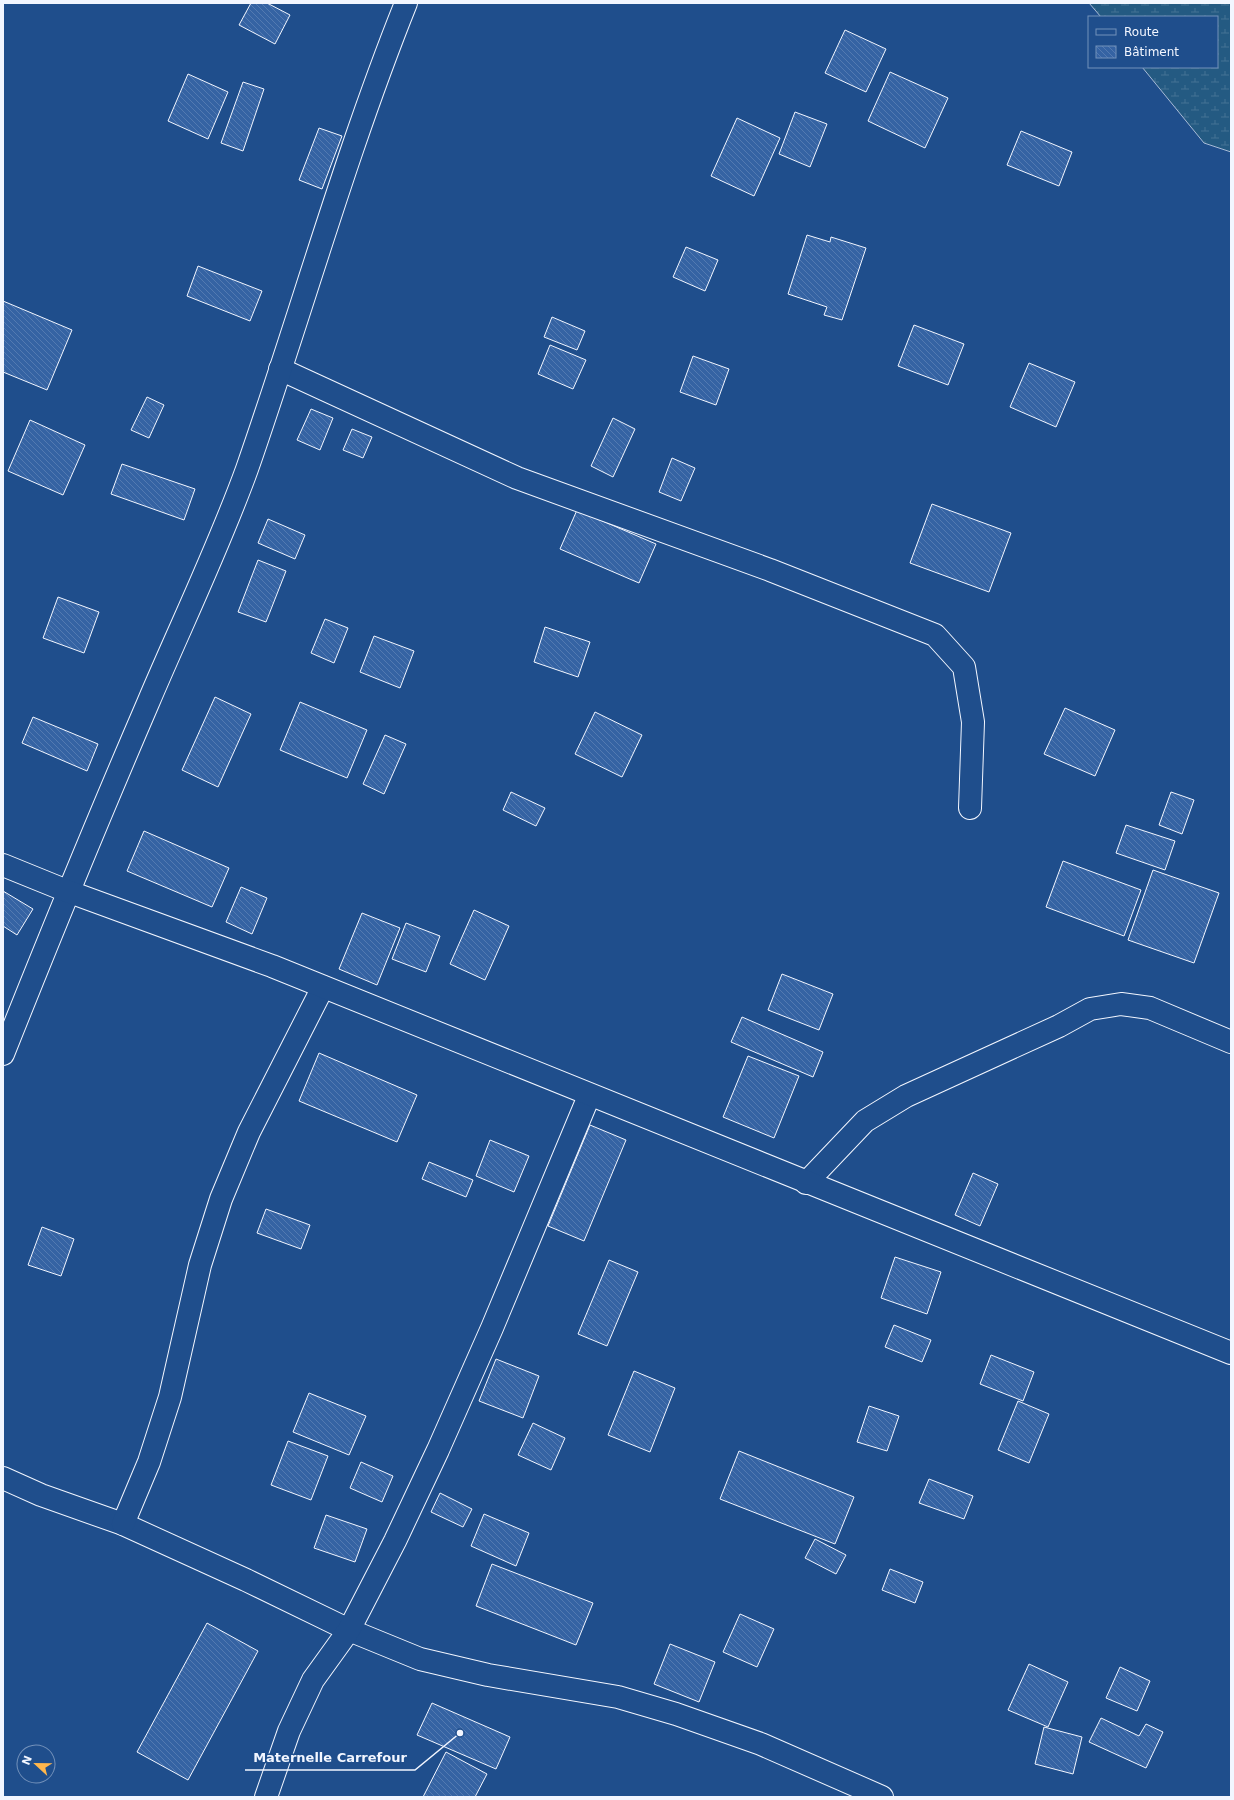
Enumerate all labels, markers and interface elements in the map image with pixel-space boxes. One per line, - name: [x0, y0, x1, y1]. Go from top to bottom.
- legend: [1088, 16, 1218, 68]
- text: Route: [1124, 25, 1159, 39]
- text: Bâtiment: [1124, 45, 1179, 59]
- north arrow: [16, 1744, 56, 1784]
- callout: Maternelle Carrefour: [245, 1745, 415, 1770]
- text: Maternelle Carrefour: [253, 1750, 407, 1765]
- text: N: [19, 1754, 35, 1767]

